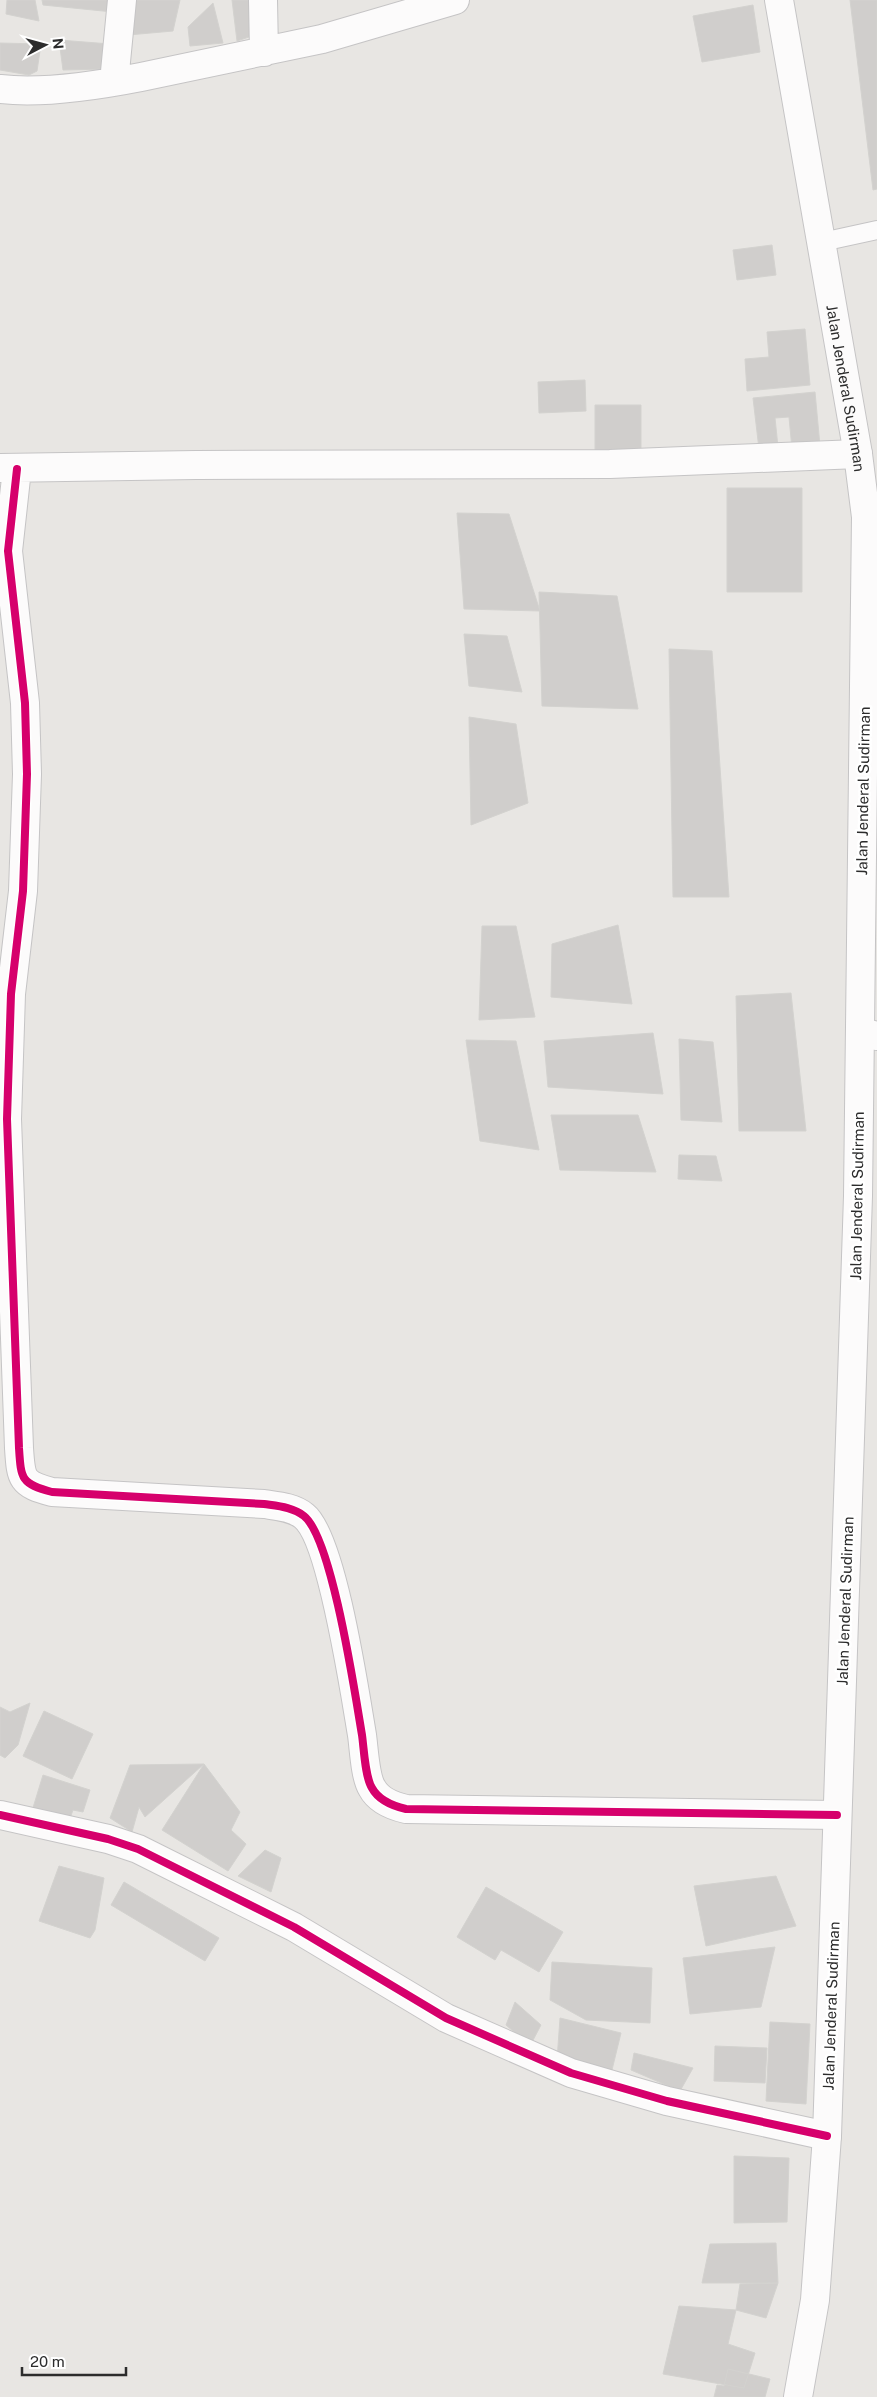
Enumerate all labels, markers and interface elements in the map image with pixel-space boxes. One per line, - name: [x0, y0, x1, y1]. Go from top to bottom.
- north arrow: [20, 20, 70, 70]
- text: N: [49, 37, 66, 50]
- street label: Jalan Jenderal Sudirman: [824, 303, 869, 473]
- street label: Jalan Jenderal Sudirman: [853, 706, 873, 876]
- street label: Jalan Jenderal Sudirman: [847, 1111, 867, 1281]
- street label: Jalan Jenderal Sudirman: [834, 1516, 856, 1686]
- street label: Jalan Jenderal Sudirman: [820, 1921, 842, 2091]
- scale bar: [22, 2344, 126, 2376]
- text: 20 m: [30, 2353, 65, 2370]

